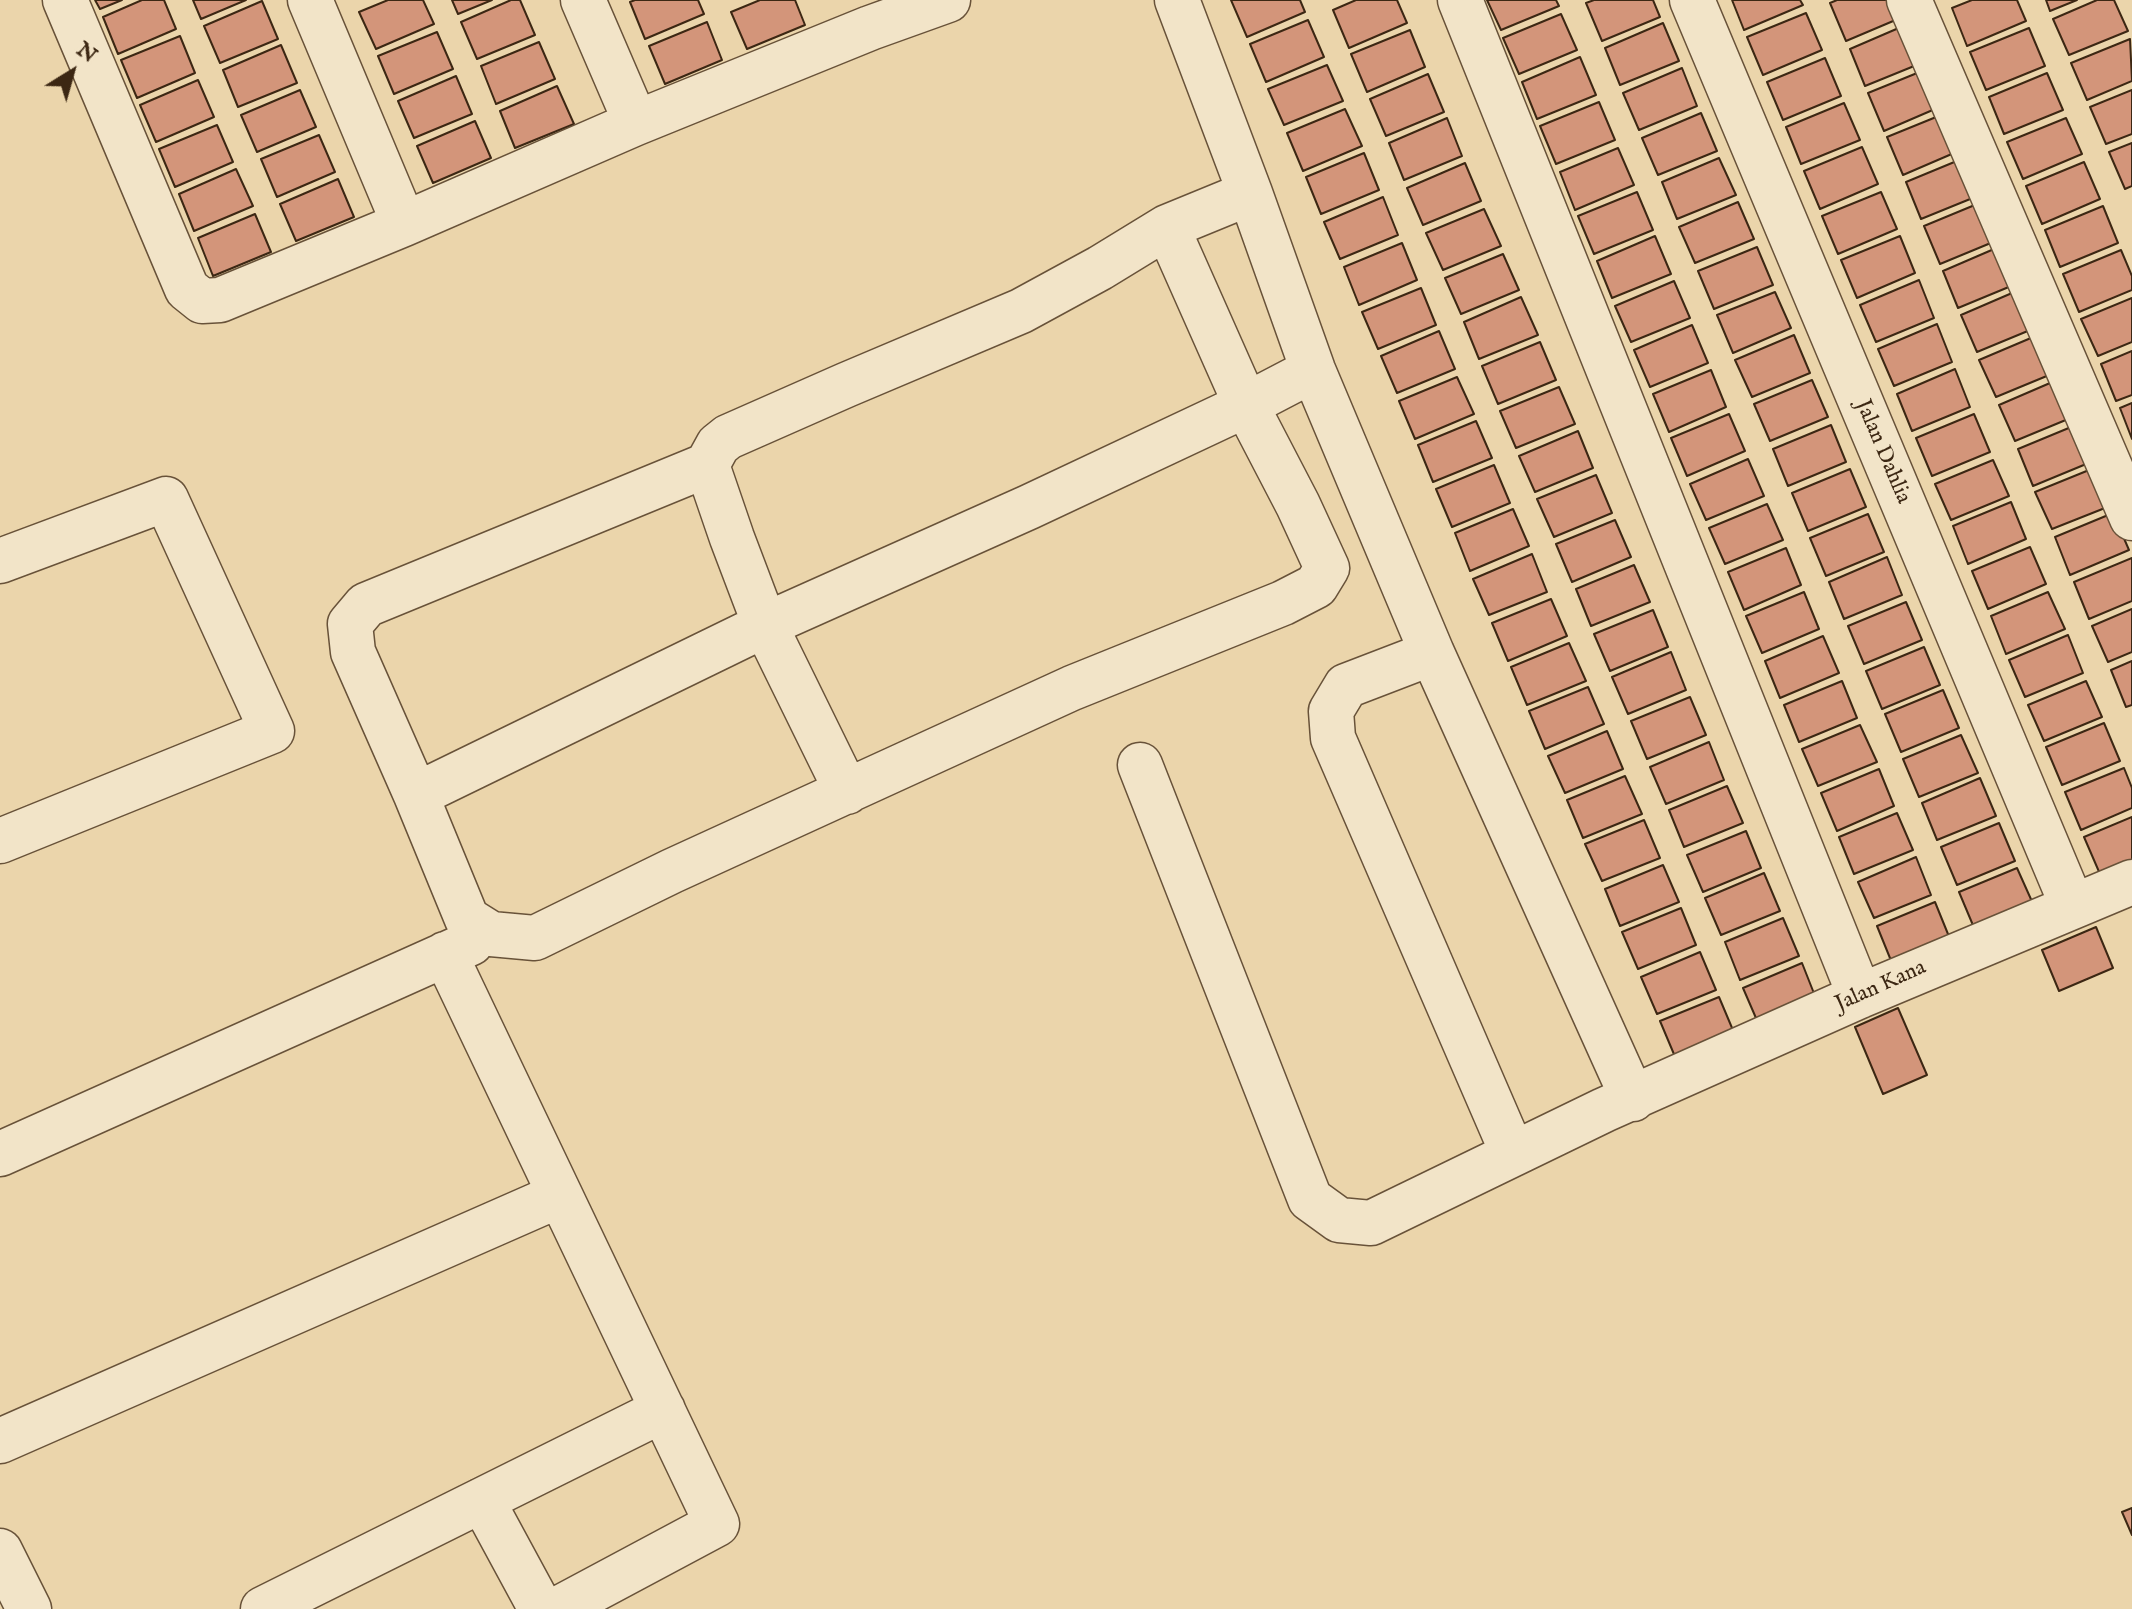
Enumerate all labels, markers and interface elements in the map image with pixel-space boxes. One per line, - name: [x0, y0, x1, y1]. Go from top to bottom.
- north arrow: [32, 32, 112, 112]
- text: N: [70, 36, 102, 70]
- street label: Jalan Dahlia: [1848, 396, 1916, 508]
- street label: Jalan Kana: [1832, 955, 1930, 1019]

